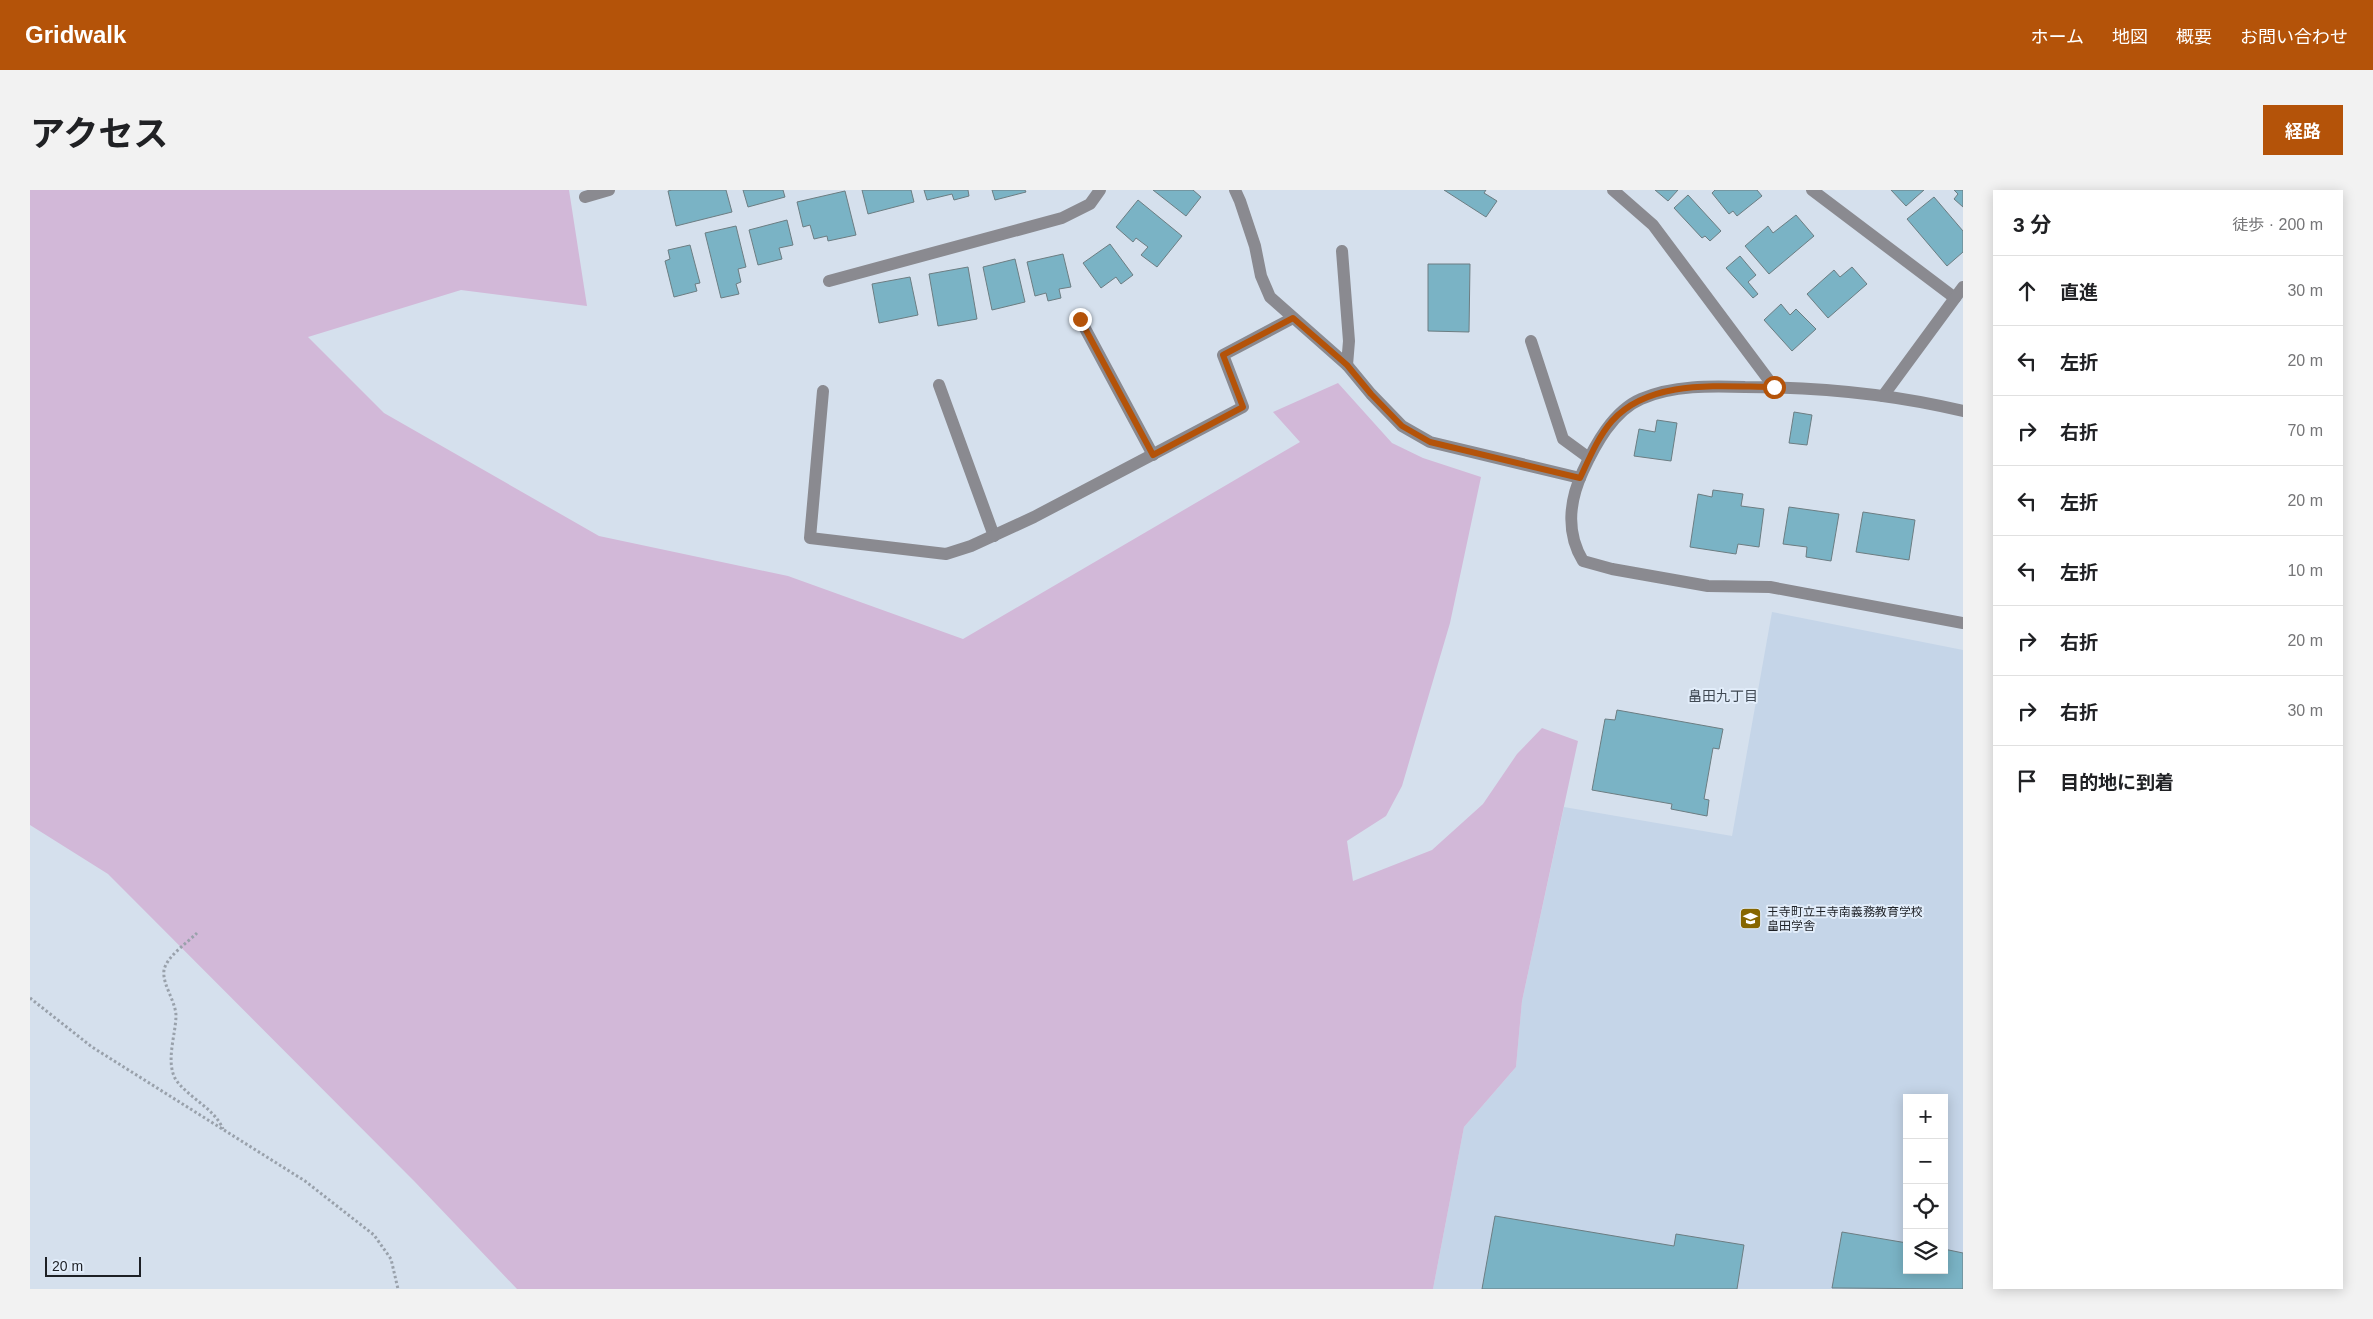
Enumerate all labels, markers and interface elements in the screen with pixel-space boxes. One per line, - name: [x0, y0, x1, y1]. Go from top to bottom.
- text: Gridwalk: [25, 21, 126, 48]
- text: ホーム: [2031, 27, 2084, 47]
- text: 地図: [2112, 27, 2148, 47]
- text: 概要: [2176, 27, 2212, 47]
- text: お問い合わせ: [2240, 27, 2348, 47]
- button: 経路: [2263, 105, 2343, 155]
- text: アクセス: [30, 114, 168, 153]
- text: 3 分: [2013, 213, 2052, 236]
- text: 徒歩 · 200 m: [2232, 216, 2323, 233]
- icon: ahead: [2013, 277, 2041, 305]
- text: 直進: [2060, 282, 2098, 303]
- text: 30 m: [2287, 282, 2323, 299]
- route end: [1069, 308, 1092, 331]
- icon: left: [2013, 347, 2041, 375]
- text: 左折: [2060, 352, 2098, 373]
- text: 20 m: [2287, 352, 2323, 369]
- route start: [1763, 376, 1786, 399]
- icon: right: [2013, 417, 2041, 445]
- text: 右折: [2060, 422, 2098, 443]
- text: 70 m: [2287, 422, 2323, 439]
- icon: left: [2013, 487, 2041, 515]
- text: 左折: [2060, 492, 2098, 513]
- text: 20 m: [2287, 492, 2323, 509]
- icon: left: [2013, 557, 2041, 585]
- text: 左折: [2060, 562, 2098, 583]
- text: 10 m: [2287, 562, 2323, 579]
- icon: right: [2013, 627, 2041, 655]
- text: 右折: [2060, 632, 2098, 653]
- text: 20 m: [2287, 632, 2323, 649]
- district label: 畠田九丁目: [1688, 688, 1758, 704]
- icon: right: [2013, 697, 2041, 725]
- text: 右折: [2060, 702, 2098, 723]
- text: 30 m: [2287, 702, 2323, 719]
- icon: arrive: [2013, 767, 2041, 795]
- text: 目的地に到着: [2060, 772, 2174, 793]
- place label: 王寺町立王寺南義務教育学校 畠田学舎: [1767, 905, 1923, 933]
- school or university icon: 王寺町立王寺南義務教育学校 畠田学舎: [1739, 907, 1763, 931]
- map controls: [1903, 1094, 1948, 1274]
- button: +: [1903, 1094, 1948, 1139]
- button: −: [1903, 1139, 1948, 1184]
- button: locate: [1903, 1184, 1948, 1229]
- button: layers: [1903, 1229, 1948, 1274]
- scale bar: [45, 1254, 141, 1277]
- text: 20 m: [52, 1258, 83, 1274]

